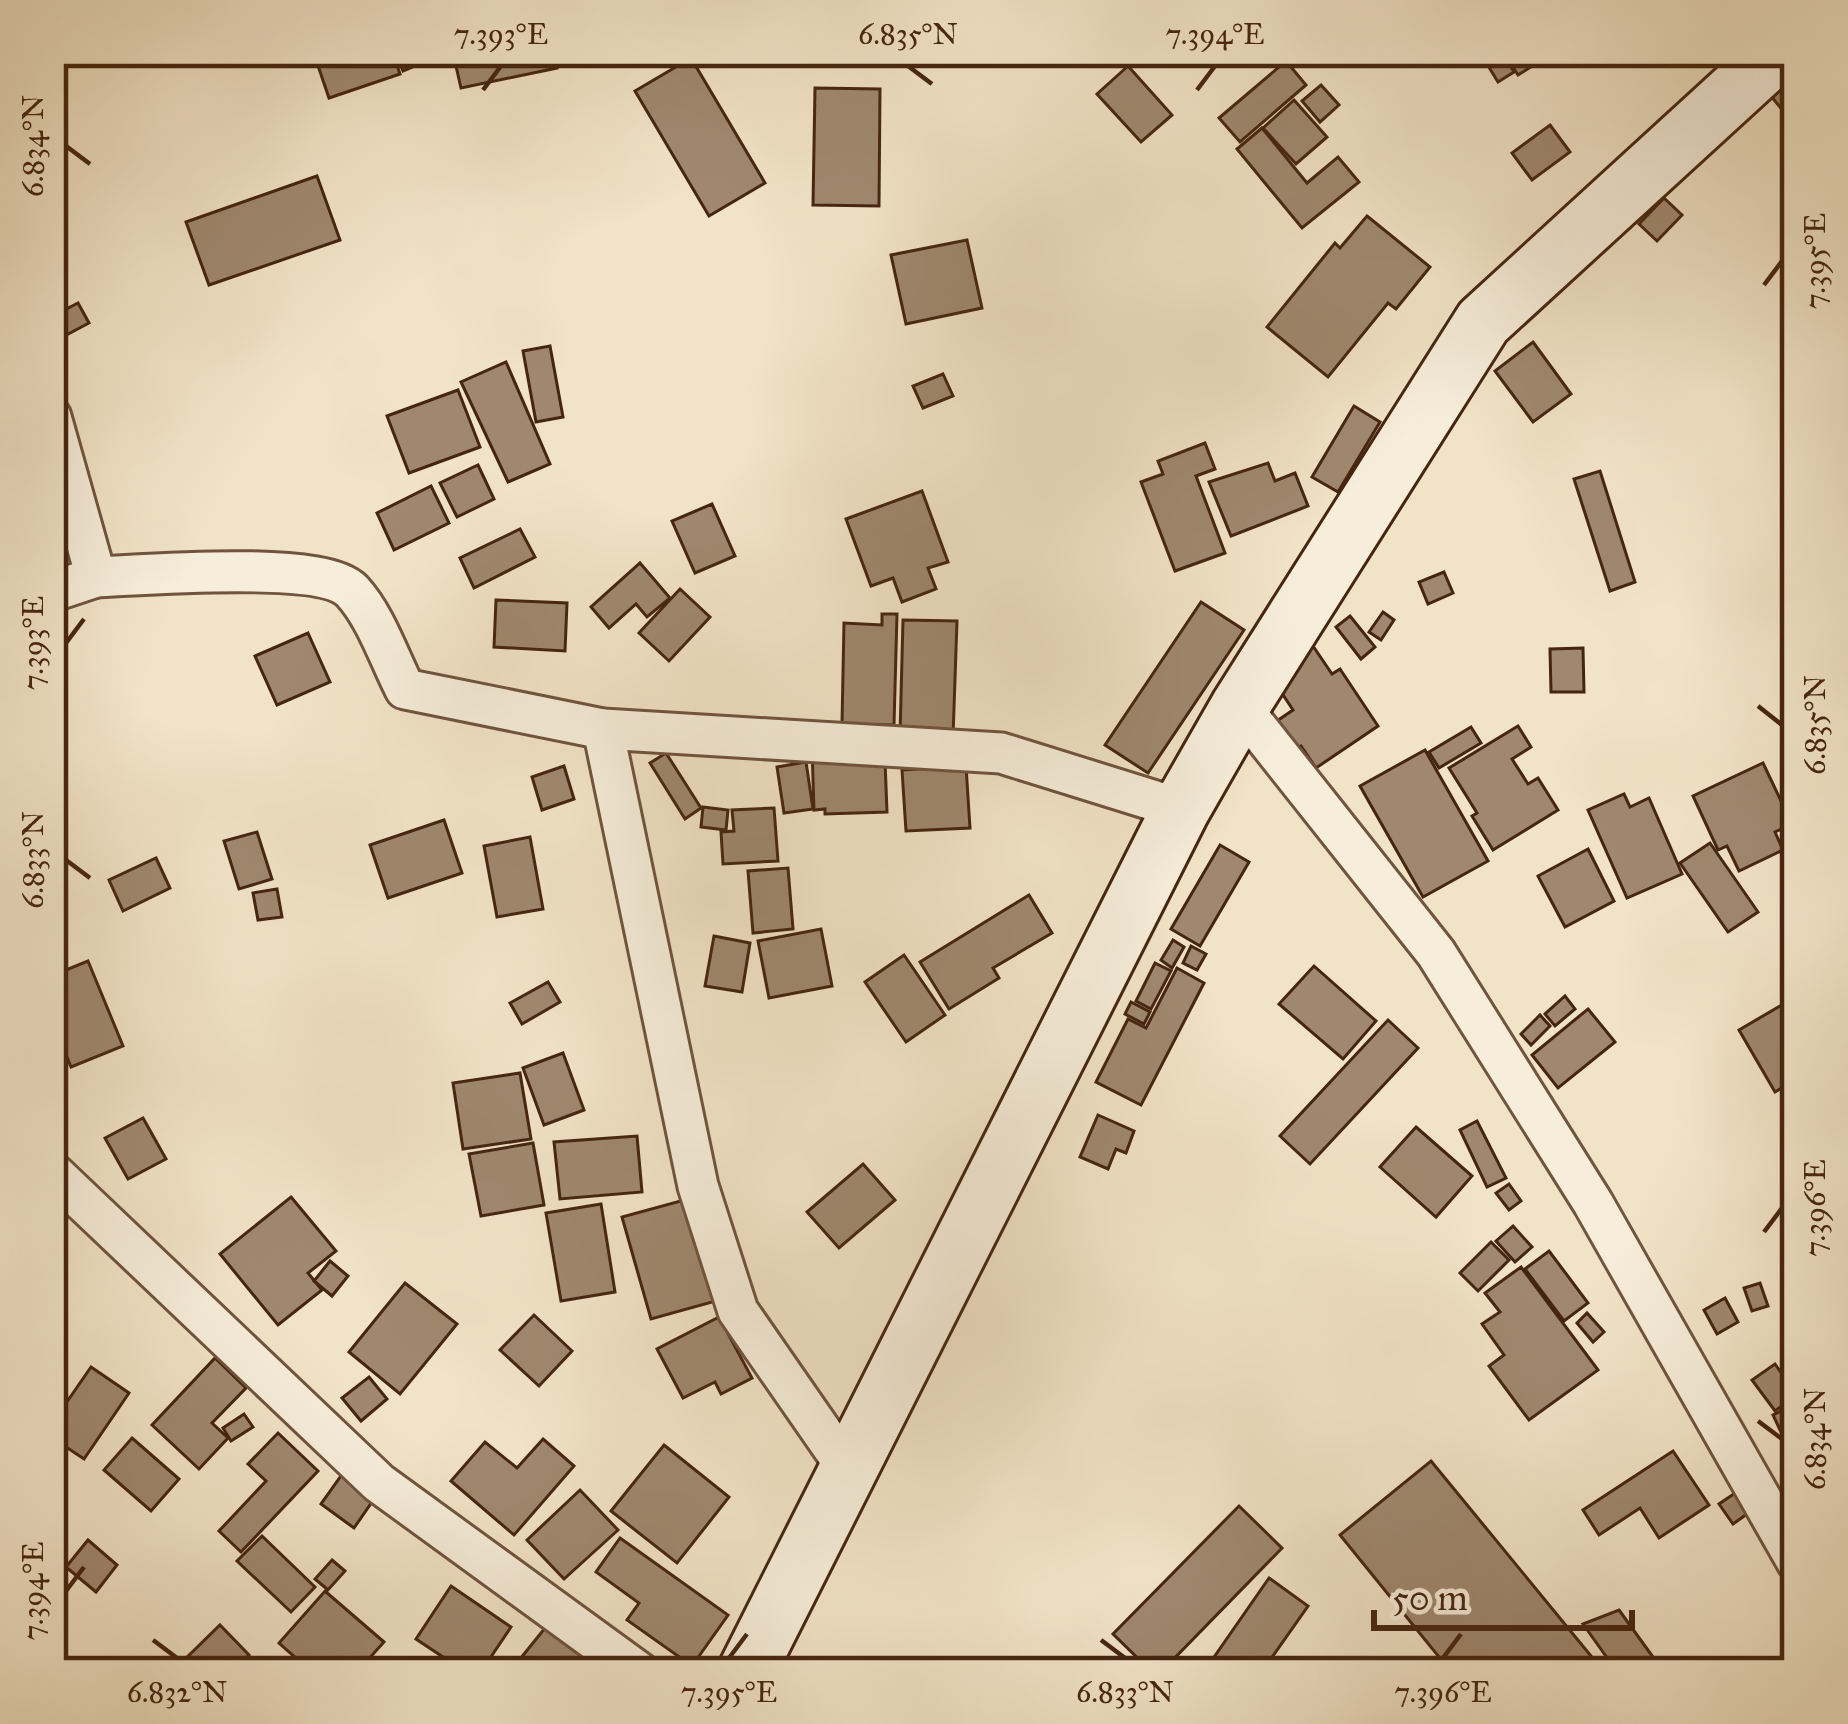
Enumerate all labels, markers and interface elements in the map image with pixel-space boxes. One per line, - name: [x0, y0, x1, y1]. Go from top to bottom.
- text: 7.393°E: [454, 16, 548, 53]
- text: 6.835°N: [858, 16, 958, 52]
- text: 7.394°E: [1165, 16, 1265, 53]
- text: 6.834°N: [15, 95, 51, 197]
- text: 7.395°E: [1797, 213, 1834, 309]
- text: 7.393°E: [15, 596, 52, 690]
- text: 6.835°N: [1797, 675, 1833, 775]
- text: 6.833°N: [15, 811, 51, 909]
- text: 7.396°E: [1797, 1159, 1834, 1257]
- text: 6.834°N: [1797, 1388, 1833, 1490]
- text: 7.394°E: [15, 1541, 52, 1641]
- scale bar: [1374, 1556, 1632, 1630]
- text: 50 m: [1392, 1576, 1468, 1620]
- text: 6.832°N: [127, 1674, 227, 1710]
- text: 7.395°E: [681, 1674, 777, 1711]
- text: 6.833°N: [1076, 1674, 1174, 1710]
- text: 7.396°E: [1394, 1674, 1492, 1711]

